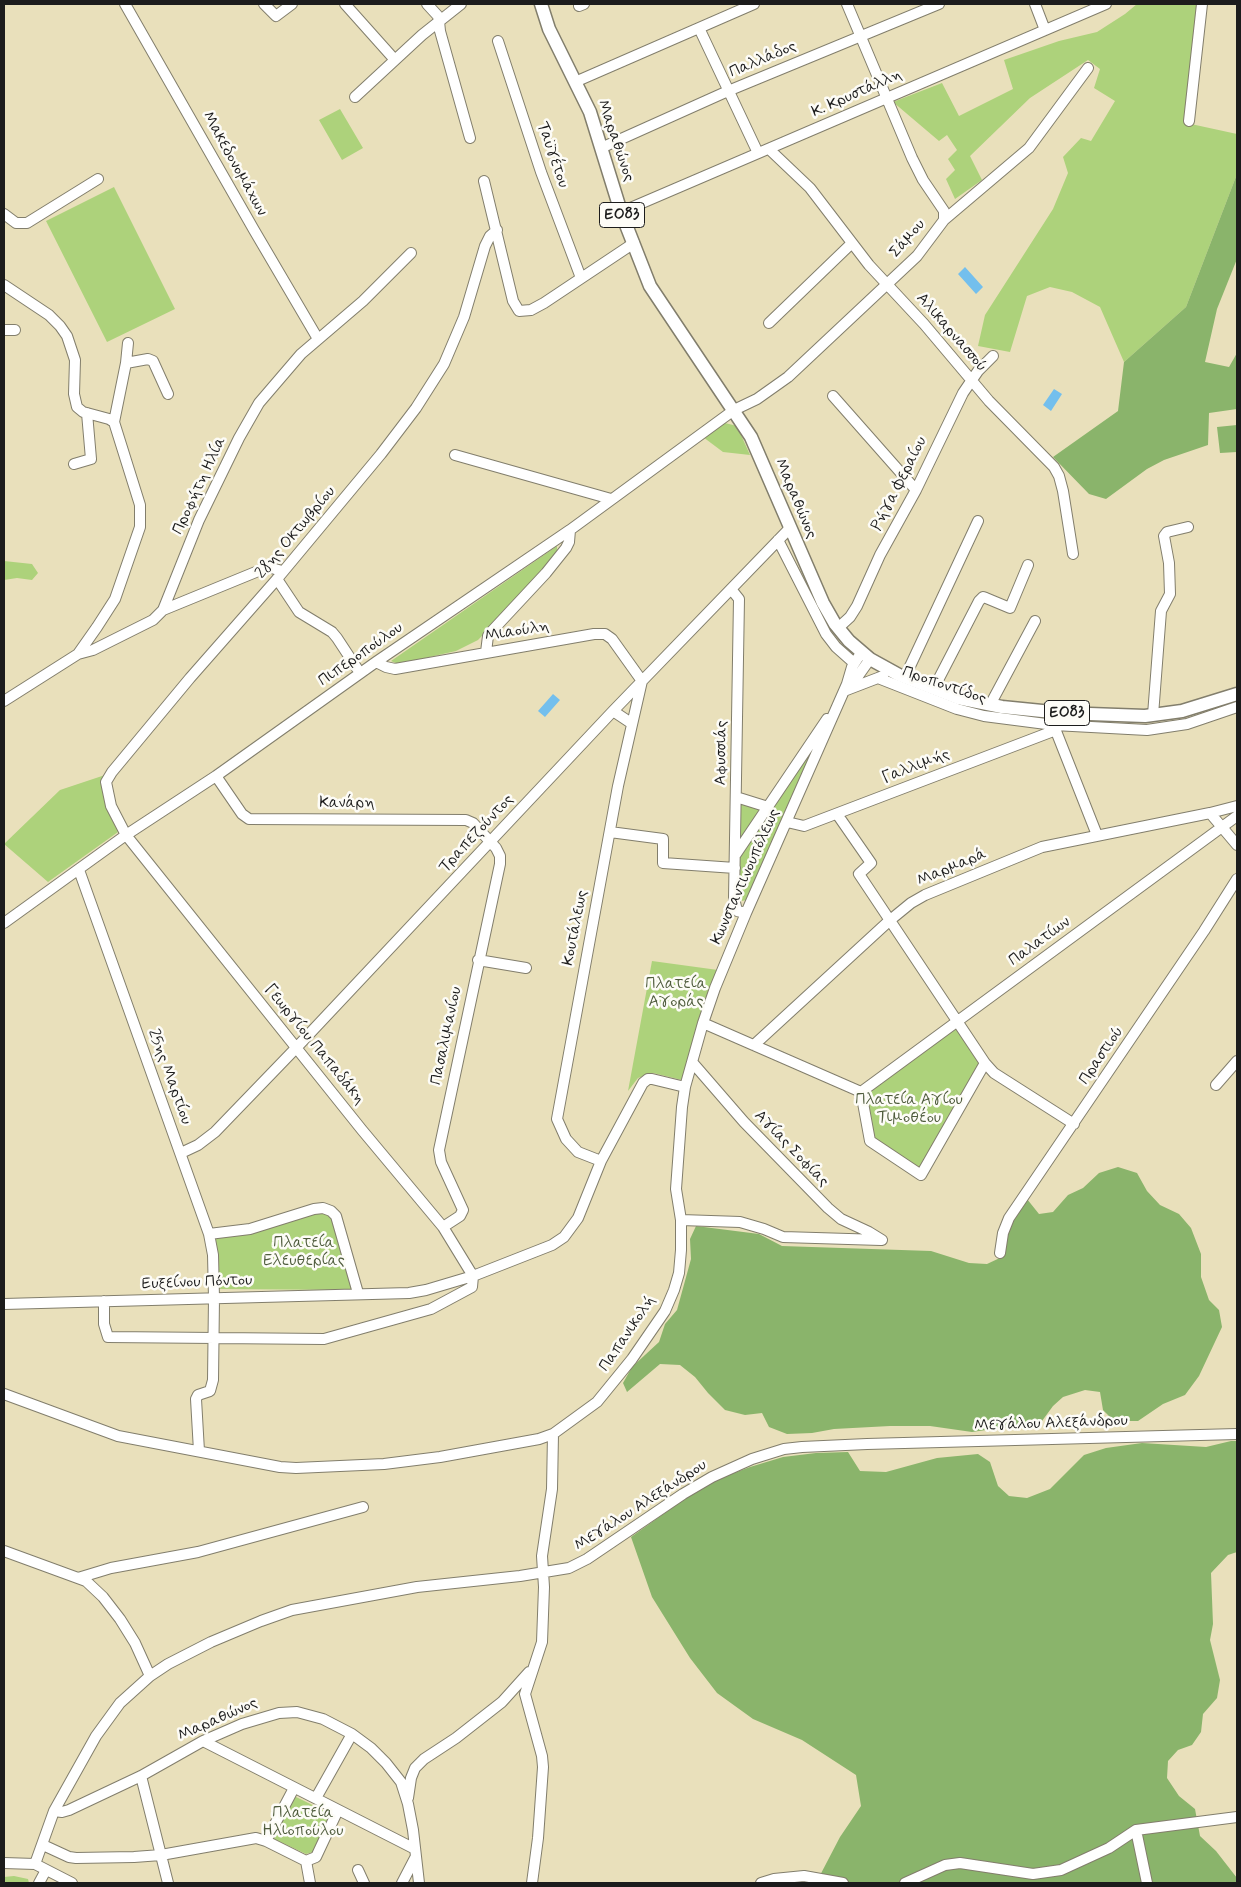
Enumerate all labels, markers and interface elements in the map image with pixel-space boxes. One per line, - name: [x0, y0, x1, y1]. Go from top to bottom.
- street label: Παλλάδος: [727, 37, 799, 83]
- street label: Κ. Κρυστάλλη: [809, 66, 905, 122]
- street label: Μαραθώνος: [592, 98, 638, 184]
- street label: Μακεδονομάχων: [197, 108, 271, 220]
- street label: Ταϋγέτου: [532, 119, 572, 191]
- road number: ΕΟ83: [600, 202, 644, 228]
- street label: Σάμου: [886, 216, 930, 262]
- street label: Αλικαρνασσού: [912, 290, 990, 376]
- street label: Προφήτη Ηλία: [169, 434, 231, 538]
- street label: Ρήγα Φεραίου: [868, 434, 932, 534]
- street label: Μαραθώνος: [770, 456, 820, 542]
- street label: 28ης Οκτωβρίου: [252, 483, 340, 583]
- street label: Μιαούλη: [483, 617, 551, 647]
- street label: Πιπεροπούλου: [315, 619, 407, 691]
- street label: Προποντίδος: [899, 663, 989, 709]
- road number: ΕΟ83: [1044, 700, 1090, 726]
- street label: Αφυσσιάς: [712, 720, 732, 786]
- street label: Γαλλιμής: [880, 745, 952, 789]
- street label: Τραπεζούντος: [436, 791, 518, 877]
- street label: Κανάρη: [319, 794, 375, 814]
- street label: Κωνσταντινουπόλεως: [707, 806, 785, 948]
- street label: Μαρμαρά: [915, 845, 989, 891]
- street label: Κουτάλεως: [559, 889, 593, 967]
- street label: Παλατίων: [1005, 913, 1075, 971]
- park label: Πλατεία Αγοράς: [645, 975, 707, 1013]
- street label: Γεωργίου Παπαδάκη: [260, 981, 368, 1109]
- street label: Πασαλιμανίου: [427, 985, 467, 1087]
- street label: Πραστιού: [1076, 1023, 1128, 1089]
- street label: 25ης Μαρτίου: [143, 1027, 195, 1127]
- park label: Πλατεία Αγίου Τιμοθέου: [855, 1091, 963, 1129]
- street label: Αγίας Σοφίας: [750, 1107, 832, 1191]
- park label: Πλατεία Ελευθερίας: [263, 1234, 345, 1272]
- street label: Ευξείνου Πόντου: [141, 1271, 253, 1295]
- street label: Παπανικολή: [596, 1292, 660, 1376]
- street label: Μεγάλου Αλεξάνδρου: [974, 1412, 1128, 1436]
- street label: Μεγάλου Αλεξάνδρου: [571, 1456, 711, 1556]
- street label: Μαραθώνος: [175, 1694, 261, 1746]
- park label: Πλατεία Ηλιοπούλου: [263, 1804, 343, 1842]

